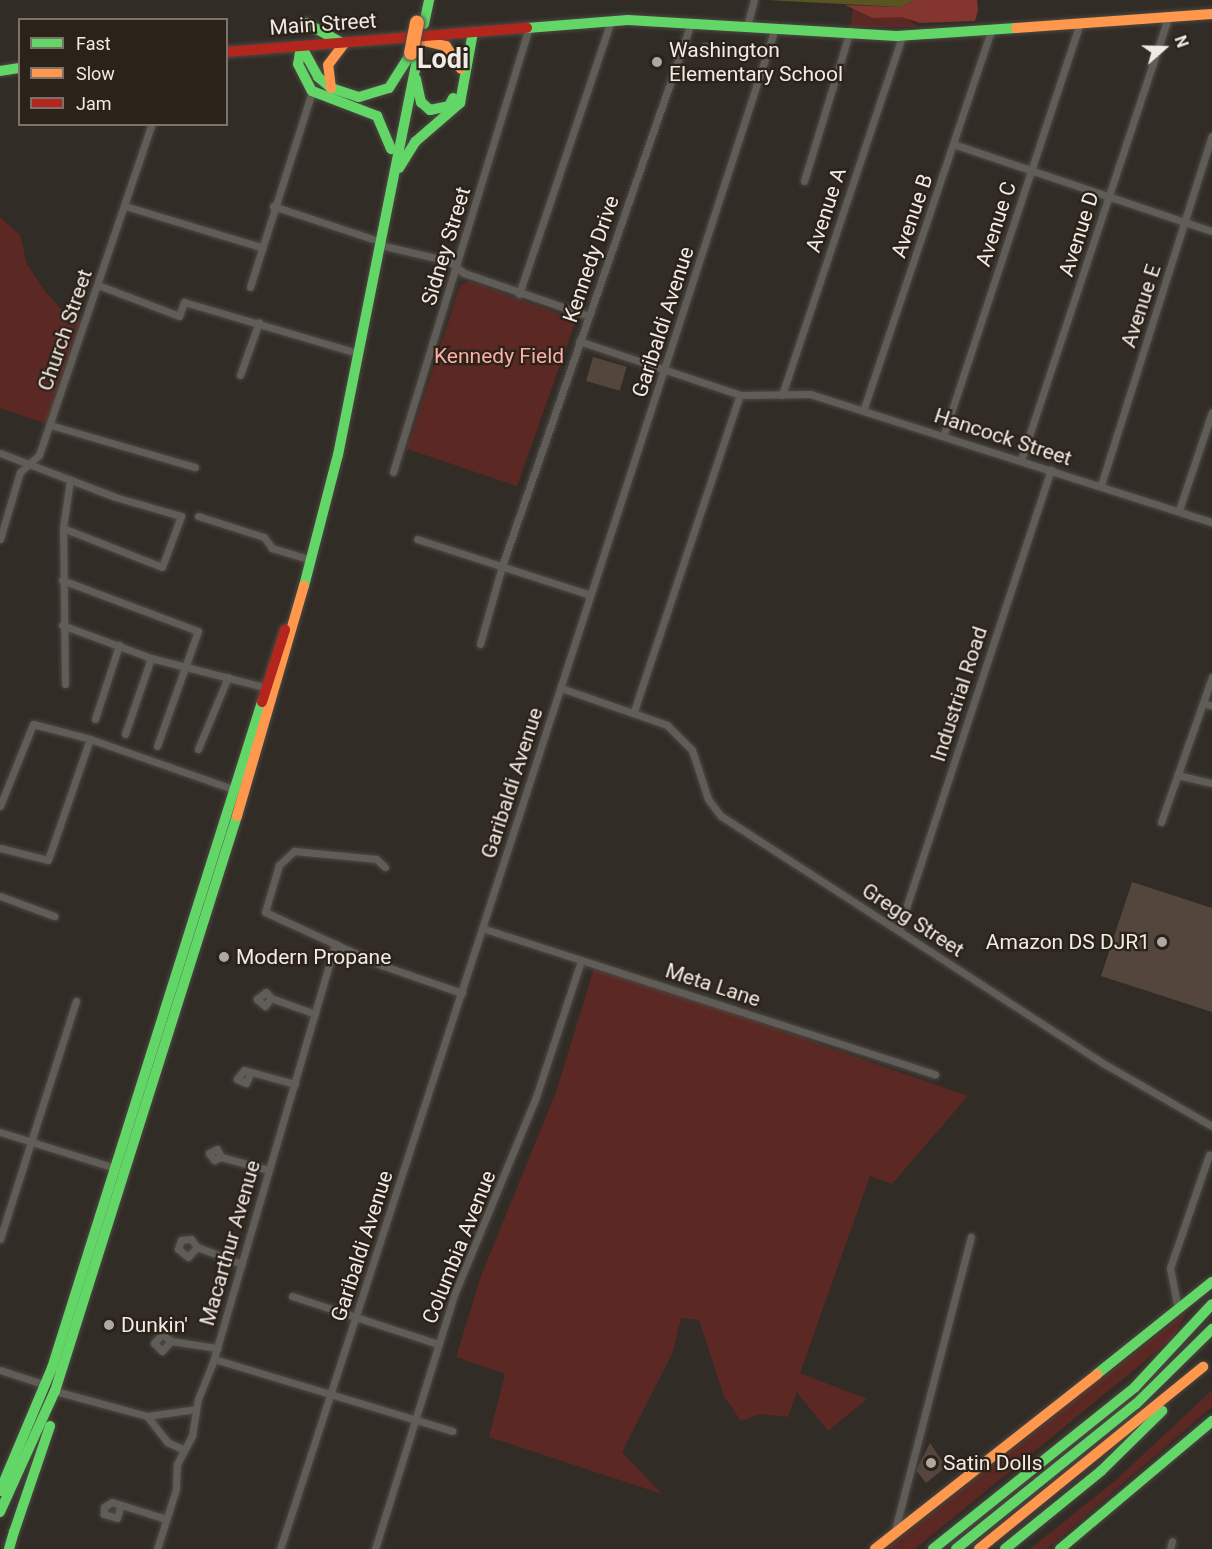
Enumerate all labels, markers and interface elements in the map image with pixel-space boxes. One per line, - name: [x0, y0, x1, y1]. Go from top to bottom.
- street label: Main Street: [269, 8, 377, 40]
- legend: [18, 18, 228, 126]
- north arrow: [1134, 18, 1194, 78]
- text: Fast: [76, 33, 111, 54]
- text: N: [1171, 33, 1192, 50]
- place label: Washington Elementary School: [669, 37, 843, 87]
- district label: Lodi: [417, 44, 469, 76]
- marker: Washington Elementary School: [650, 55, 664, 69]
- text: Slow: [76, 63, 115, 84]
- text: Jam: [76, 93, 112, 114]
- street label: Avenue A: [800, 164, 852, 256]
- street label: Avenue B: [886, 171, 938, 261]
- street label: Avenue C: [970, 178, 1022, 270]
- street label: Sidney Street: [416, 184, 476, 308]
- street label: Avenue D: [1053, 188, 1105, 280]
- street label: Kennedy Drive: [558, 192, 624, 326]
- street label: Garibaldi Avenue: [627, 243, 699, 401]
- street label: Avenue E: [1116, 261, 1166, 351]
- street label: Church Street: [32, 266, 98, 394]
- park label: Kennedy Field: [434, 343, 564, 369]
- street label: Hancock Street: [931, 403, 1075, 471]
- street label: Industrial Road: [925, 623, 993, 765]
- street label: Garibaldi Avenue: [476, 704, 548, 862]
- street label: Gregg Street: [857, 878, 969, 962]
- place label: Amazon DS DJR1: [986, 929, 1150, 955]
- marker: Amazon DS DJR1: [1155, 935, 1169, 949]
- place label: Modern Propane: [236, 944, 391, 970]
- marker: Modern Propane: [217, 950, 231, 964]
- street label: Meta Lane: [662, 958, 764, 1012]
- street label: Macarthur Avenue: [194, 1157, 266, 1329]
- street label: Garibaldi Avenue: [326, 1167, 398, 1325]
- street label: Columbia Avenue: [417, 1167, 501, 1327]
- place label: Dunkin': [121, 1312, 188, 1338]
- marker: Dunkin': [102, 1318, 116, 1332]
- place label: Satin Dolls: [943, 1450, 1042, 1476]
- marker: Satin Dolls: [924, 1456, 938, 1470]

